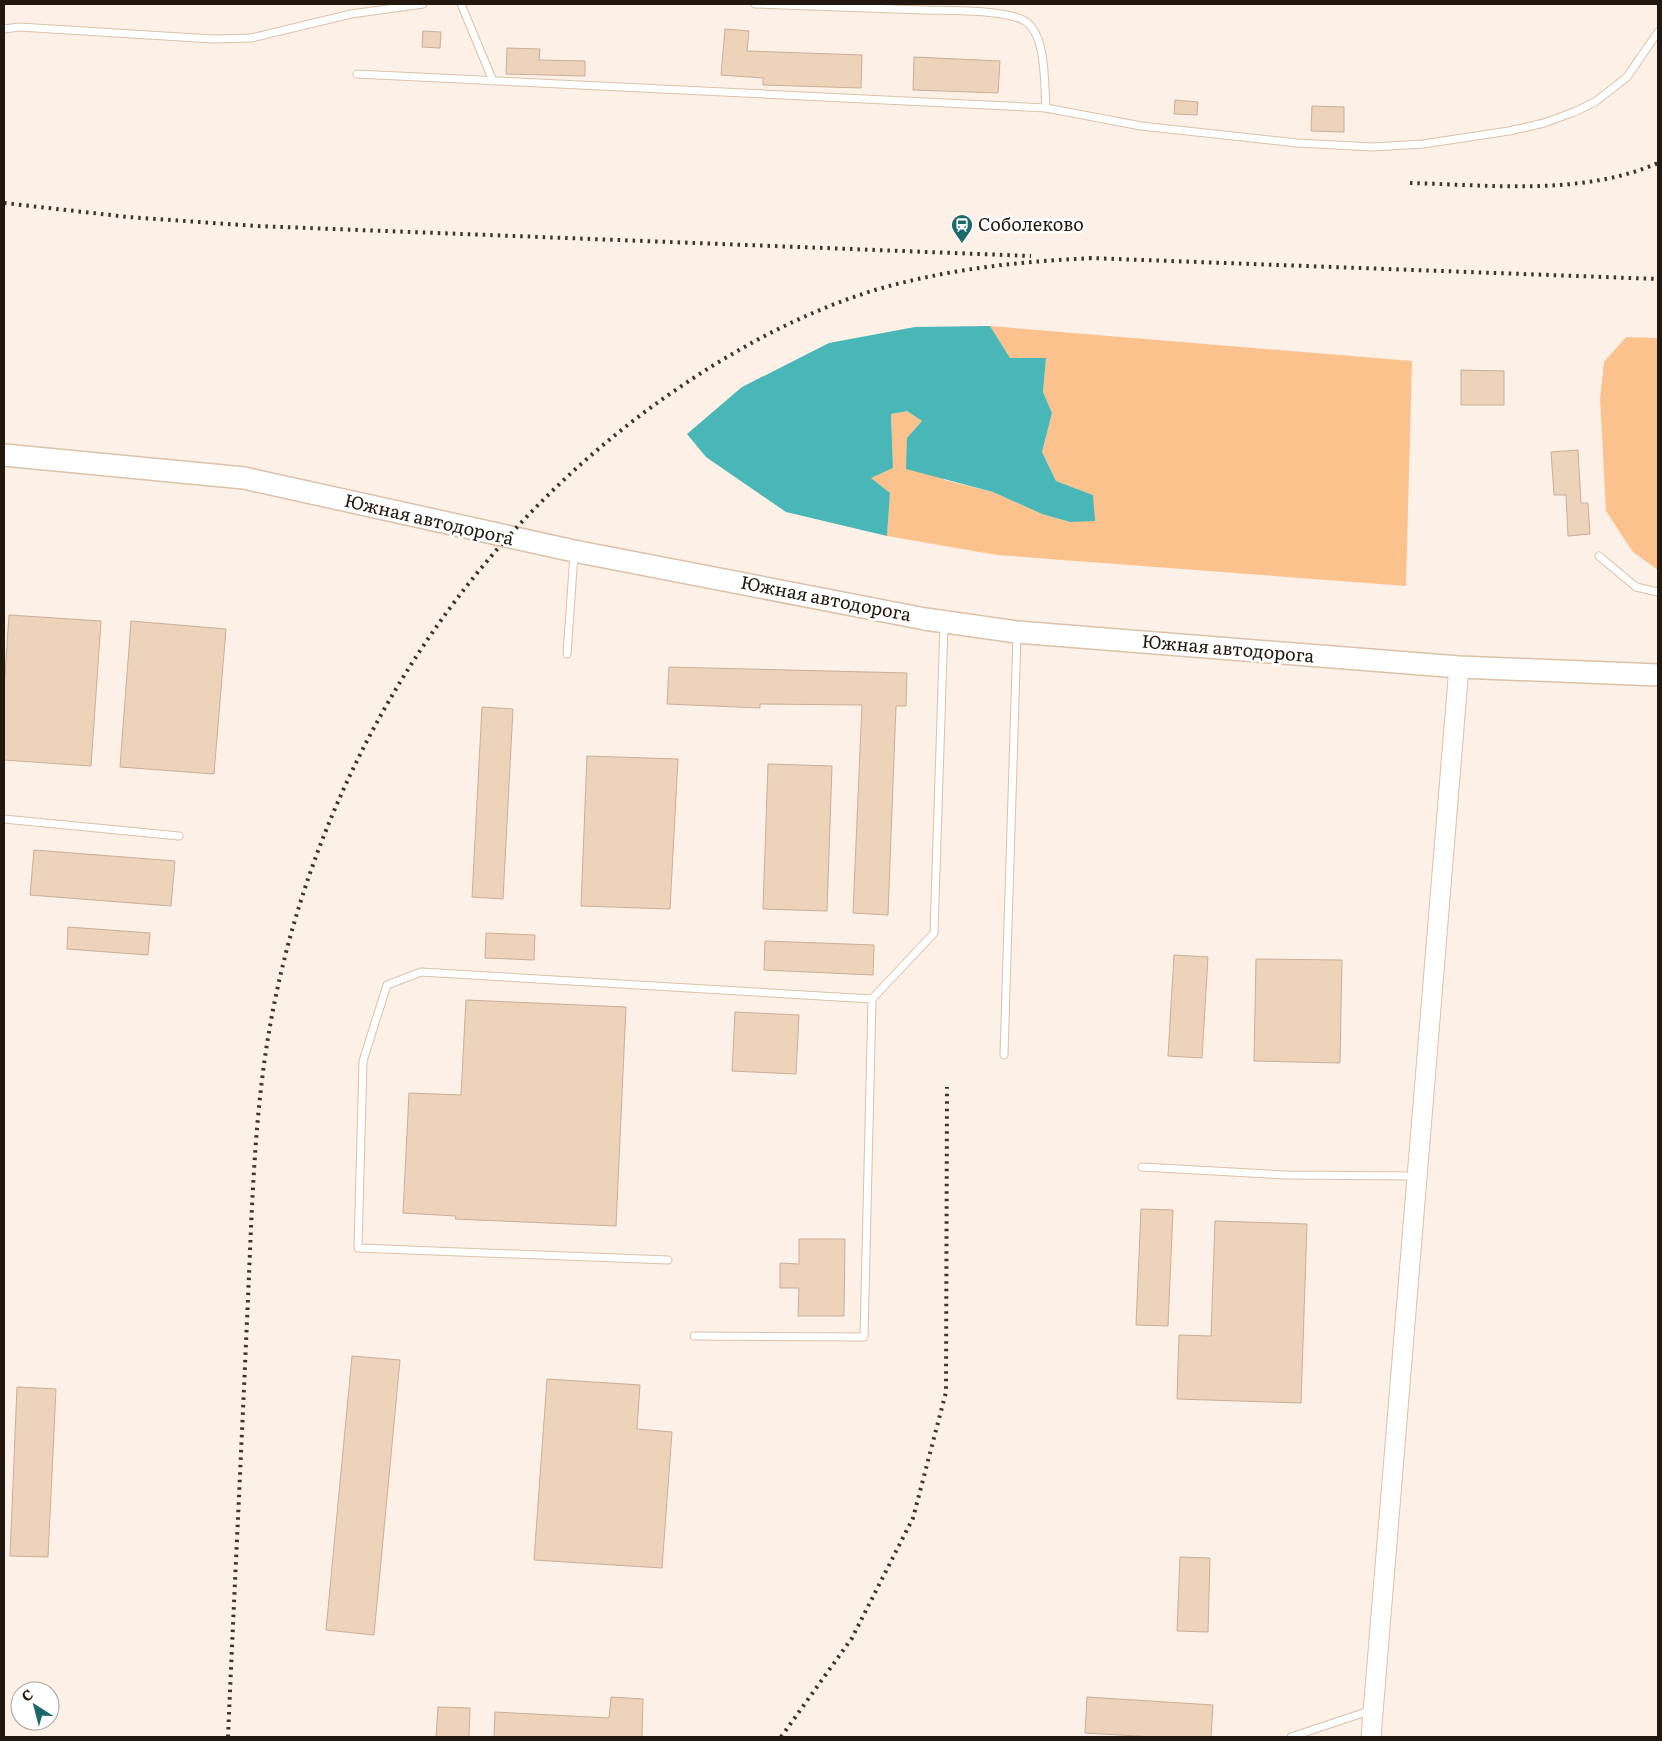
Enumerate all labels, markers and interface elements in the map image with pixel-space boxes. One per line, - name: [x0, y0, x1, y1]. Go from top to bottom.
- place label: Соболеково: [978, 210, 1084, 237]
- station icon: Соболеково: [950, 213, 974, 244]
- street label: Южная автодорога: [342, 486, 517, 551]
- street label: Южная автодорога: [739, 568, 914, 627]
- street label: Южная автодорога: [1141, 627, 1316, 669]
- north arrow: [10, 1681, 60, 1731]
- text: С: [17, 1684, 37, 1706]

